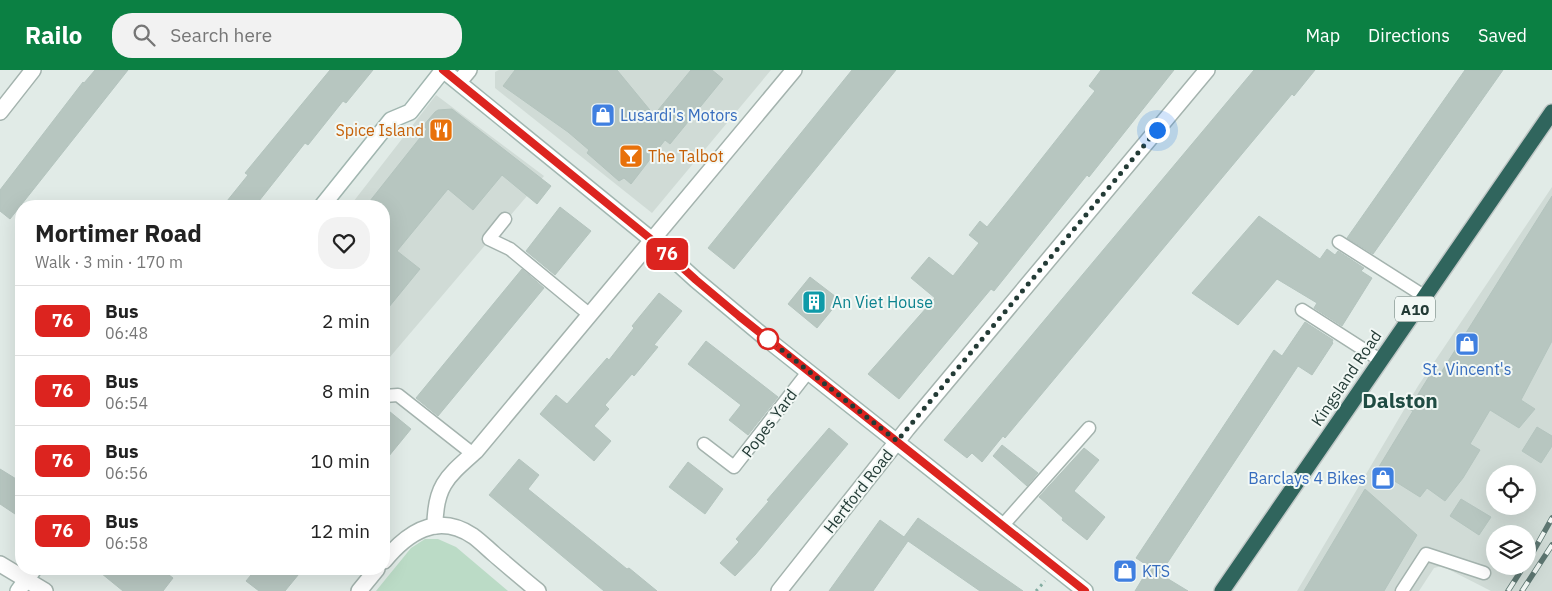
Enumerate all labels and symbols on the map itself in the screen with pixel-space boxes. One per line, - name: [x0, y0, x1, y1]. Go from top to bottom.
- shop icon: Lusardi's Motors: [590, 102, 616, 128]
- place label: Lusardi's Motors: [620, 105, 738, 125]
- restaurant icon: Spice Island: [428, 117, 454, 143]
- your location: [1145, 118, 1170, 143]
- place label: Spice Island: [335, 120, 424, 140]
- bar icon: The Talbot: [618, 143, 644, 169]
- place label: The Talbot: [648, 146, 724, 166]
- line badge: 76: [644, 238, 690, 270]
- building icon: An Viet House: [801, 289, 827, 315]
- place label: An Viet House: [832, 292, 933, 312]
- road number: A10: [1395, 296, 1435, 322]
- street label: Kingsland Road: [1307, 326, 1385, 430]
- unlabelled marker: [757, 328, 779, 350]
- shop icon: St. Vincent's: [1454, 331, 1480, 357]
- place label: St. Vincent's: [1423, 359, 1511, 379]
- street label: Popes Yard: [737, 385, 801, 461]
- district label: Dalston: [1362, 386, 1438, 414]
- street label: Hertford Road: [819, 445, 897, 537]
- shop icon: Barclays 4 Bikes: [1370, 465, 1396, 491]
- place label: Barclays 4 Bikes: [1248, 468, 1366, 488]
- shop icon: KTS: [1112, 558, 1138, 584]
- place label: KTS: [1142, 561, 1170, 581]

